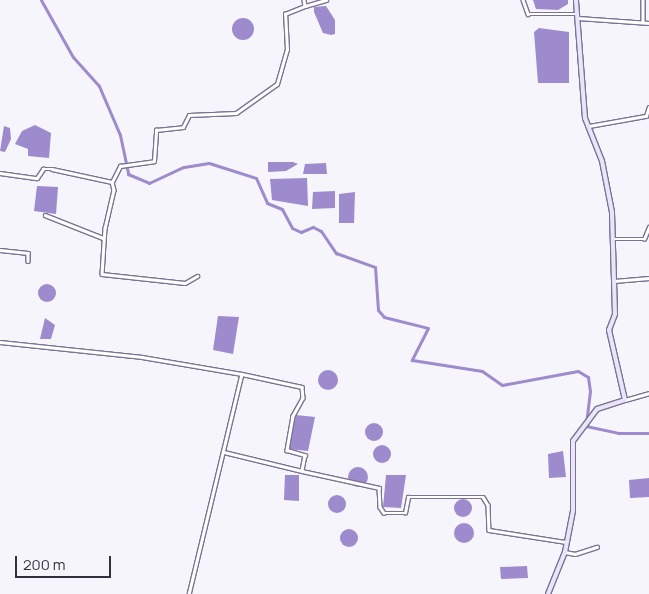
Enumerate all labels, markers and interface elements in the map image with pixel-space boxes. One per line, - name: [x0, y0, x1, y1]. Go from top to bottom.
- scale bar: [18, 546, 114, 578]
- text: 200 m: [23, 554, 66, 575]

